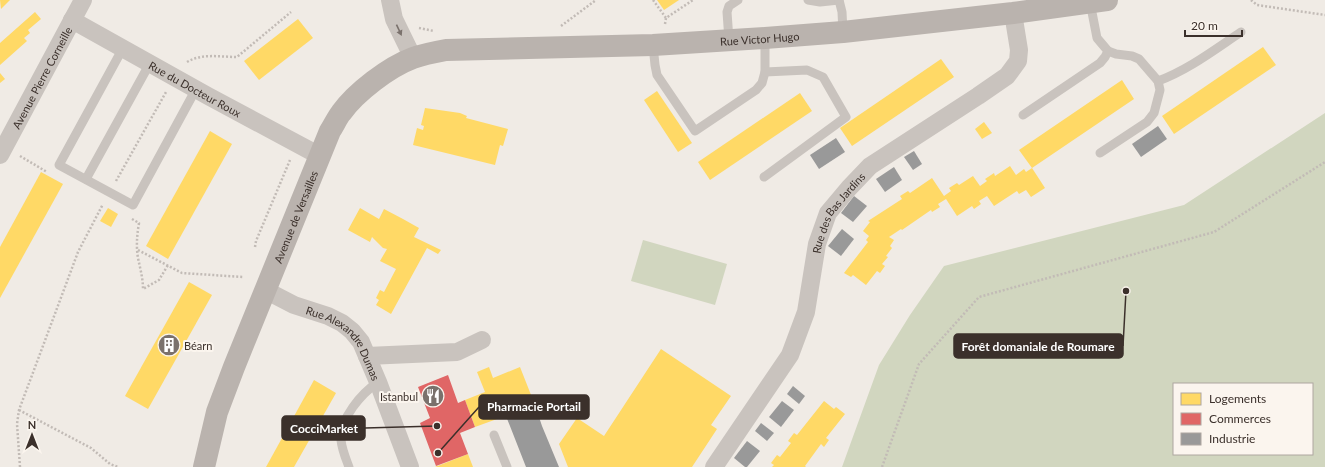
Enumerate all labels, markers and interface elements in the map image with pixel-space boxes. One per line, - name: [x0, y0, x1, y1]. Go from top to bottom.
- scale bar: [1185, 12, 1242, 38]
- text: 20 m: [1191, 18, 1218, 33]
- street label: Avenue Pierre Corneille: [9, 24, 74, 131]
- one-way arrow: [396, 24, 402, 36]
- street label: Rue Victor Hugo: [720, 29, 800, 47]
- street label: Rue du Docteur Roux: [147, 58, 244, 119]
- street label: Avenue de Versailles: [271, 168, 320, 265]
- street label: Rue des Bas Jardins: [809, 169, 867, 254]
- street label: Rue Alexandre Dumas: [305, 303, 383, 383]
- building icon: Béarn: [156, 332, 182, 358]
- callout: Forêt domaniale de Roumare: [954, 334, 1123, 358]
- place label: Béarn: [184, 339, 212, 352]
- text: Forêt domaniale de Roumare: [961, 339, 1115, 354]
- restaurant icon: Istanbul: [420, 383, 446, 409]
- legend: [1173, 383, 1313, 455]
- place label: Istanbul: [380, 390, 418, 403]
- text: Logements: [1209, 391, 1266, 406]
- callout: Pharmacie Portail: [479, 395, 589, 419]
- text: Pharmacie Portail: [487, 399, 581, 414]
- text: Commerces: [1209, 411, 1271, 426]
- north arrow: [12, 415, 52, 455]
- callout: CocciMarket: [282, 416, 365, 440]
- text: N: [28, 418, 36, 431]
- text: CocciMarket: [290, 421, 358, 436]
- text: Industrie: [1209, 431, 1255, 446]

